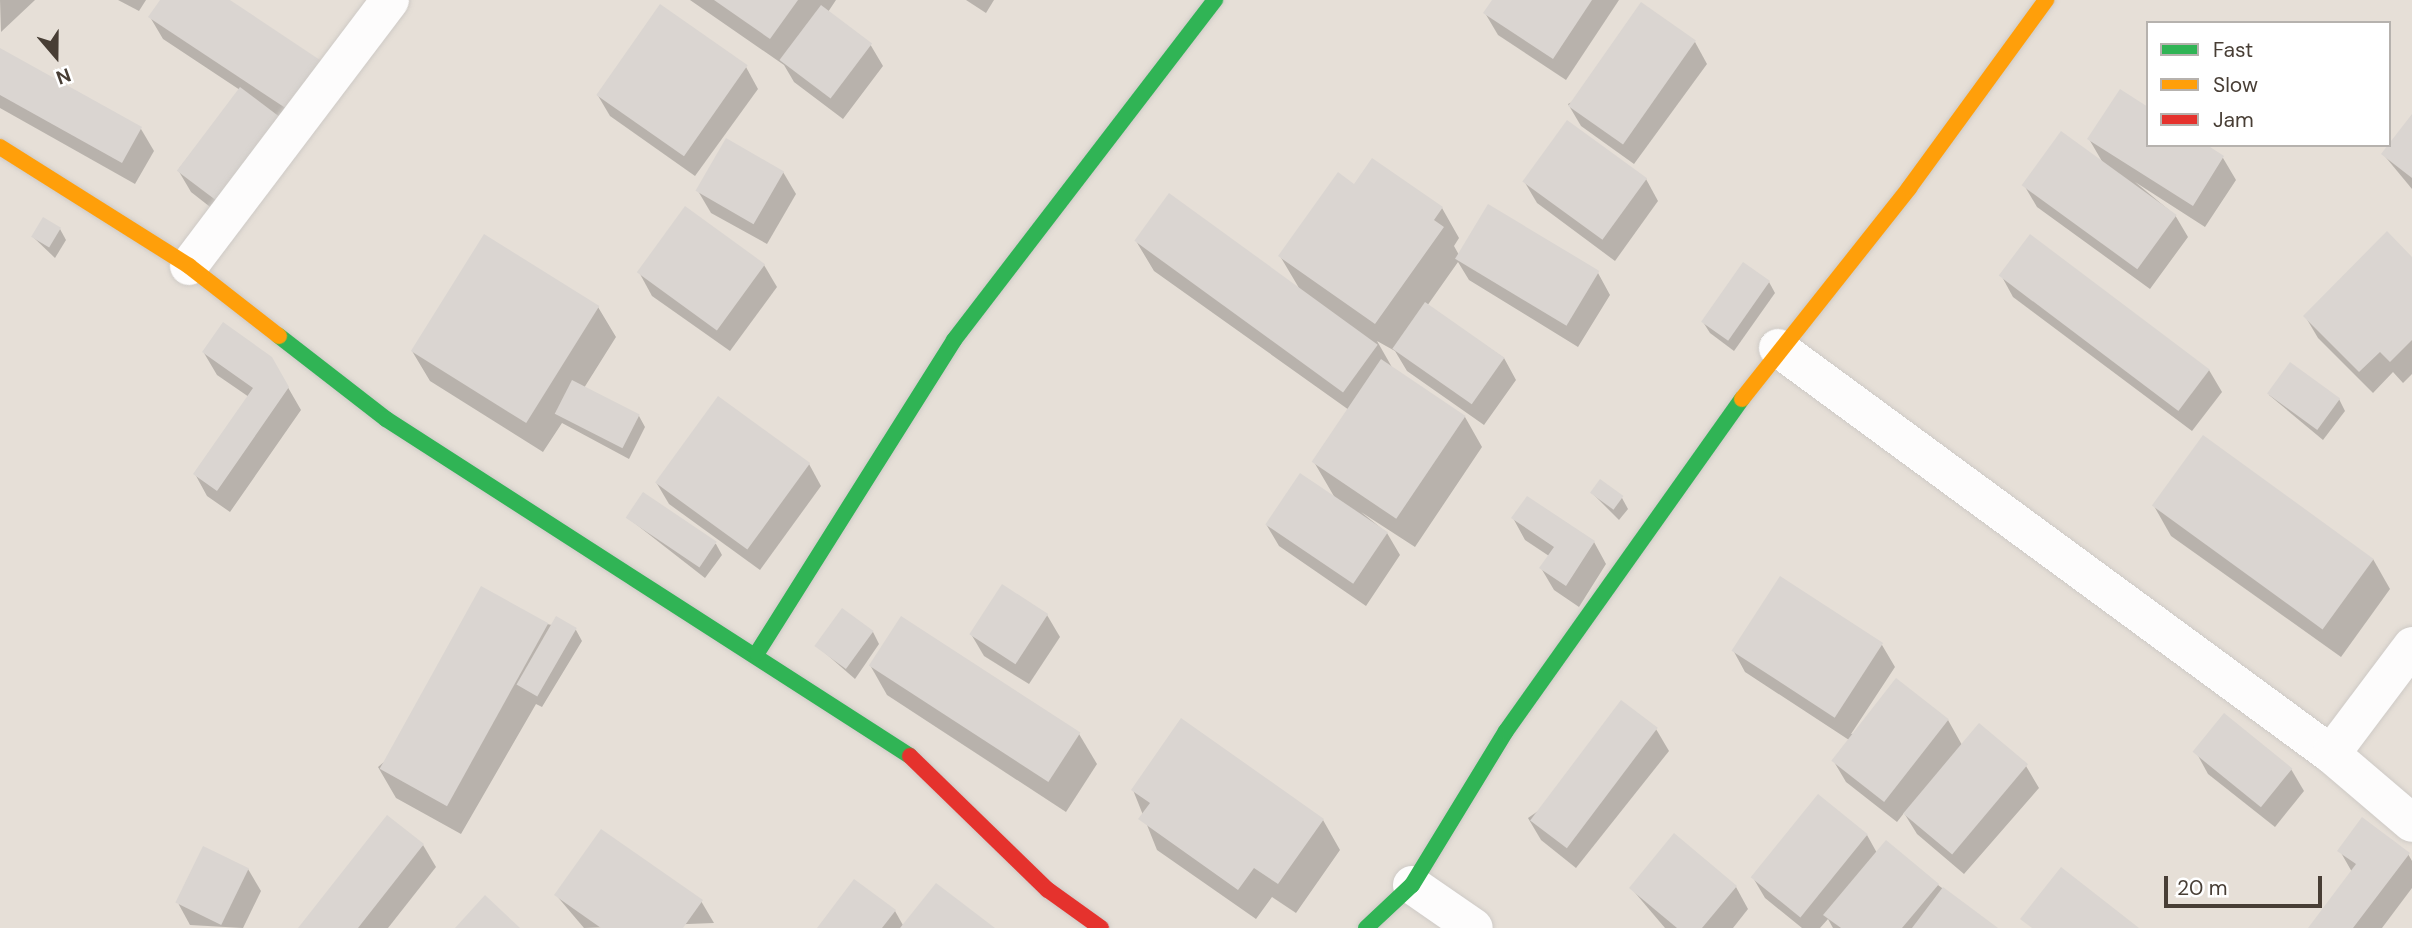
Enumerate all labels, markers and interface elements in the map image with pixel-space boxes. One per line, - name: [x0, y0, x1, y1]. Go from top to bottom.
- north arrow: [21, 21, 91, 91]
- legend: [2146, 21, 2391, 147]
- text: Fast: [2213, 36, 2253, 64]
- text: N: [53, 62, 74, 90]
- text: Slow: [2213, 71, 2258, 99]
- text: Jam: [2213, 106, 2254, 134]
- scale bar: [2167, 862, 2324, 906]
- text: 20 m: [2177, 874, 2228, 902]

